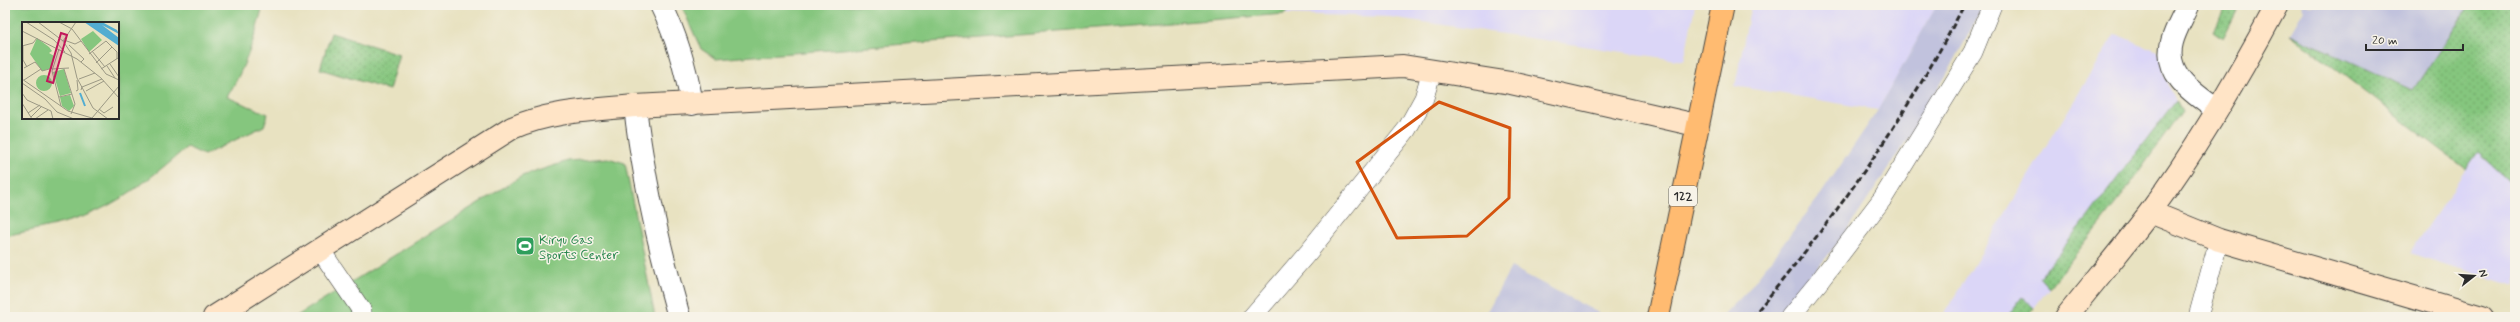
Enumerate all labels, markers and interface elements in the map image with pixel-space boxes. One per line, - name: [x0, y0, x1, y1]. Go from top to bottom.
- inset map: [22, 22, 119, 119]
- scale bar: [2366, 26, 2463, 52]
- text: 20 m: [2372, 33, 2398, 49]
- road number: 122: [1669, 186, 1697, 206]
- place label: Kiryu Gas Sports Center: [539, 232, 619, 264]
- sports icon: Kiryu Gas Sports Center: [514, 235, 536, 257]
- north arrow: [2454, 256, 2494, 296]
- text: N: [2475, 268, 2490, 279]

